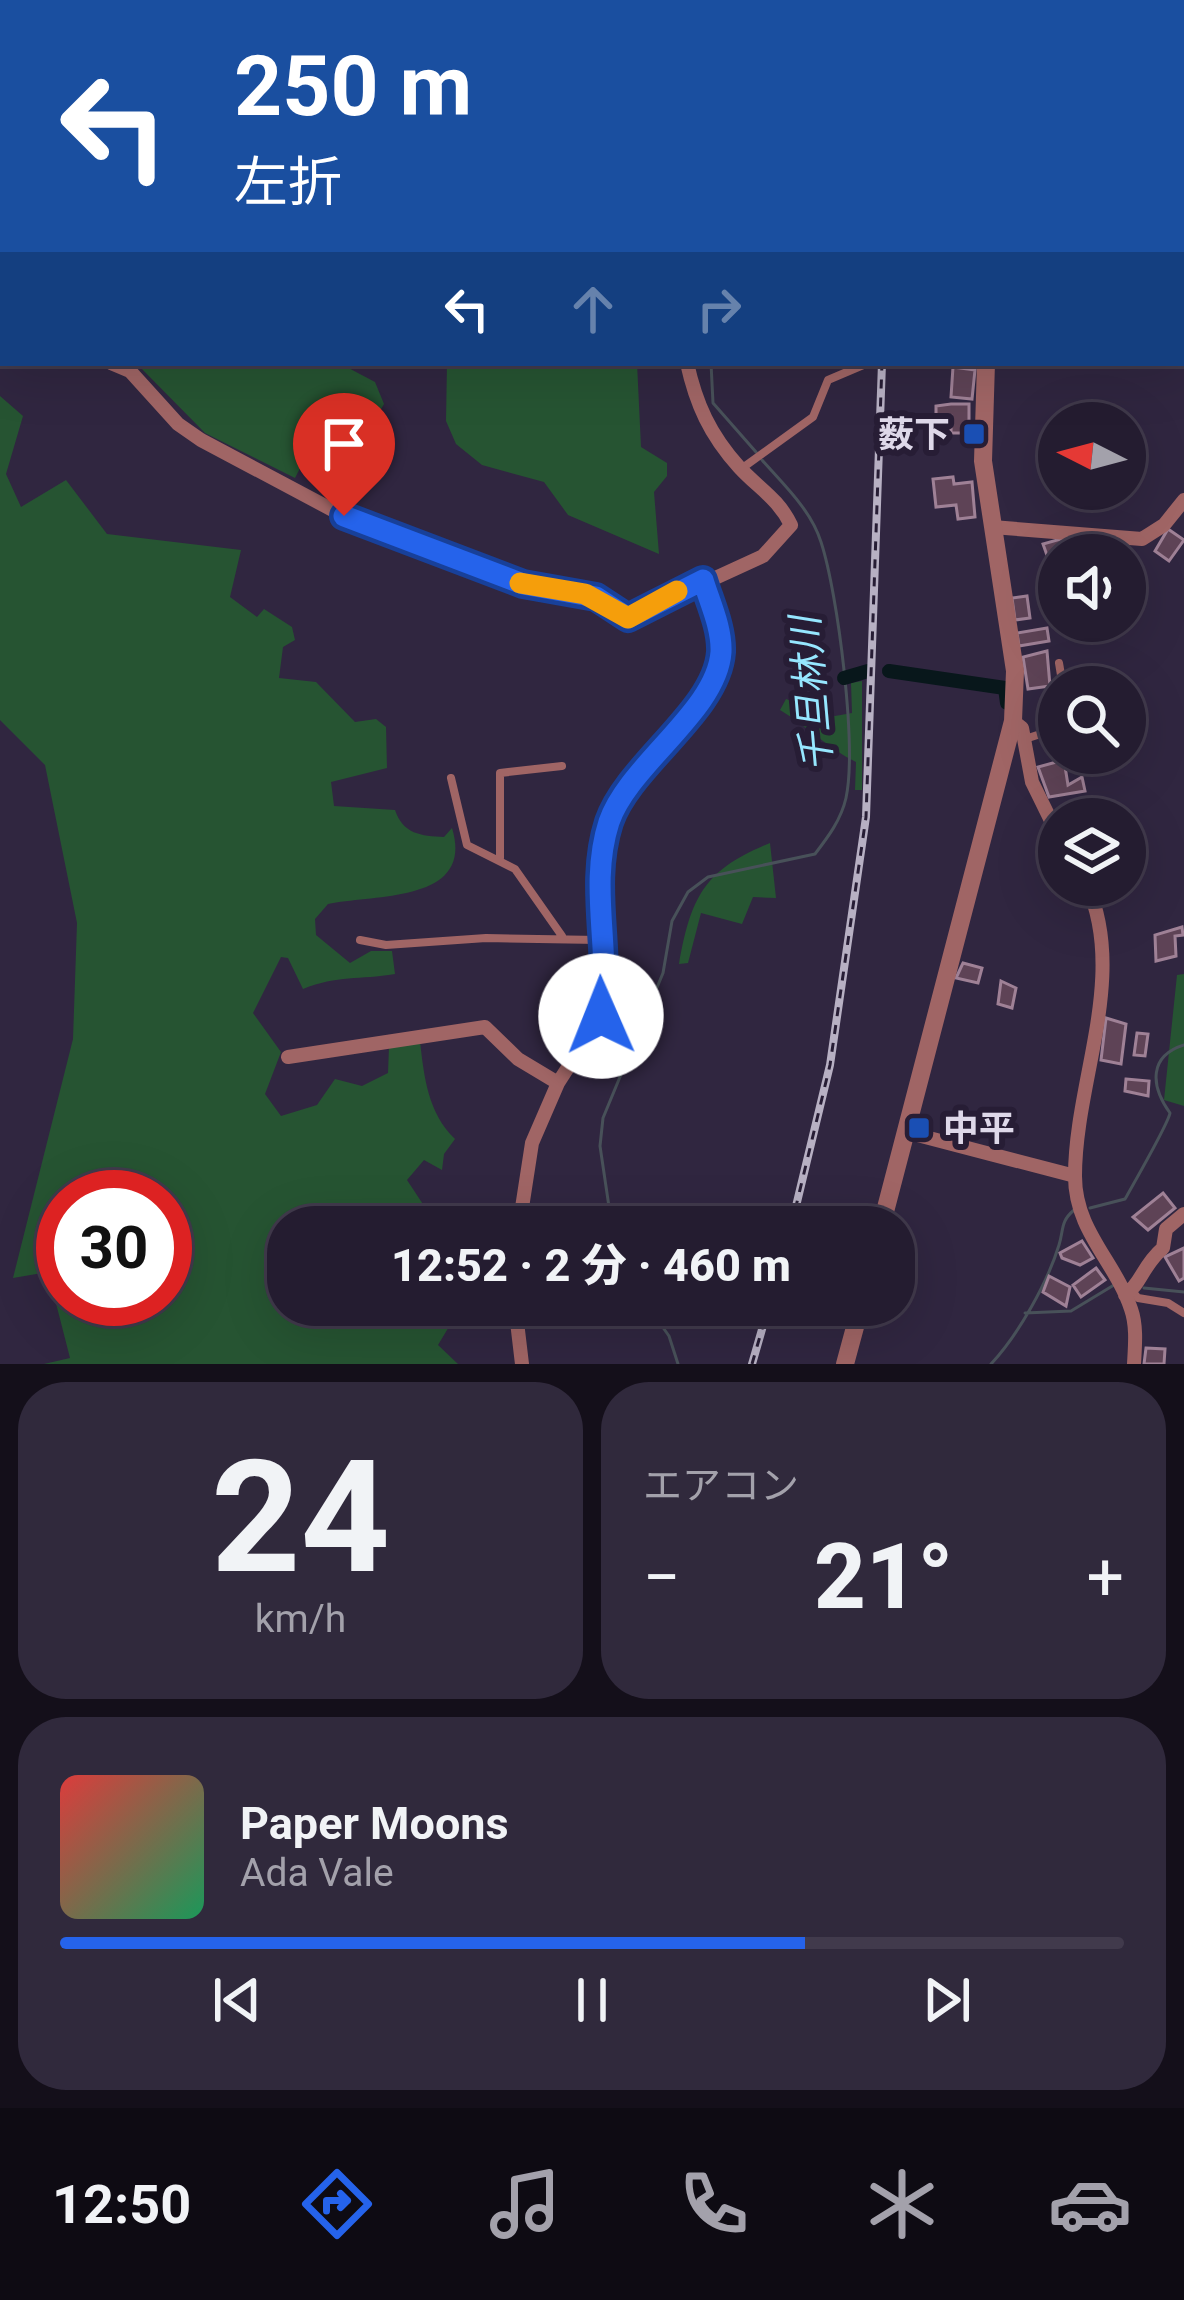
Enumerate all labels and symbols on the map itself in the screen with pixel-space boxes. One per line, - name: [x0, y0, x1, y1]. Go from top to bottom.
- pin: [293, 393, 395, 516]
- north arrow: [1038, 402, 1146, 510]
- place label: 薮下: [878, 414, 950, 456]
- marker: 薮下: [961, 421, 987, 447]
- water label: 千旦林川: [782, 610, 842, 774]
- position arrow: [538, 953, 664, 1079]
- place label: 中平: [943, 1108, 1015, 1150]
- marker: 中平: [906, 1115, 932, 1141]
- speed limit sign: 30: [36, 1170, 192, 1326]

